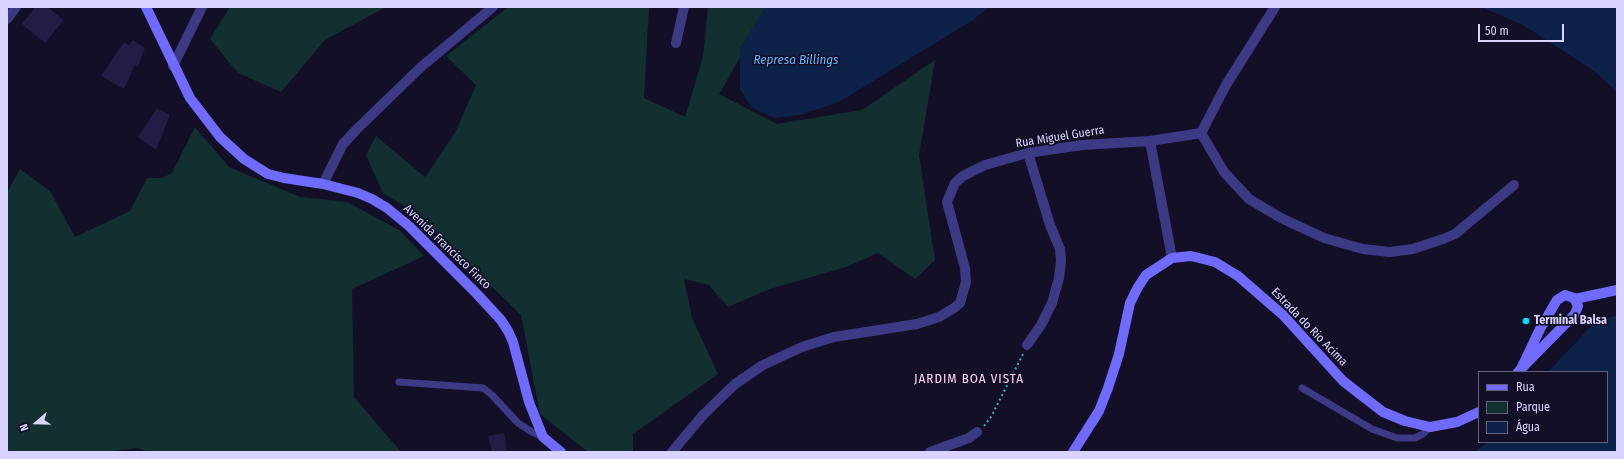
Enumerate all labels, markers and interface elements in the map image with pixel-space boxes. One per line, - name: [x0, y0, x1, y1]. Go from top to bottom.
- scale bar: [1480, 16, 1566, 42]
- text: 50 m: [1485, 24, 1509, 38]
- water label: Represa Billings: [754, 52, 838, 68]
- street label: Rua Miguel Guerra: [1015, 123, 1105, 151]
- street label: Avenida Francisco Finco: [400, 202, 494, 292]
- street label: Estrada do Rio Acima: [1268, 285, 1350, 369]
- place label: Terminal Balsa: [1534, 314, 1607, 328]
- marker: Terminal Balsa: [1521, 316, 1531, 326]
- district label: JARDIM BOA VISTA: [914, 371, 1024, 387]
- legend: [1478, 371, 1608, 443]
- text: Rua: [1516, 380, 1535, 394]
- text: Parque: [1516, 400, 1550, 414]
- north arrow: [16, 403, 56, 443]
- text: Água: [1516, 420, 1540, 434]
- text: N: [17, 422, 31, 433]

